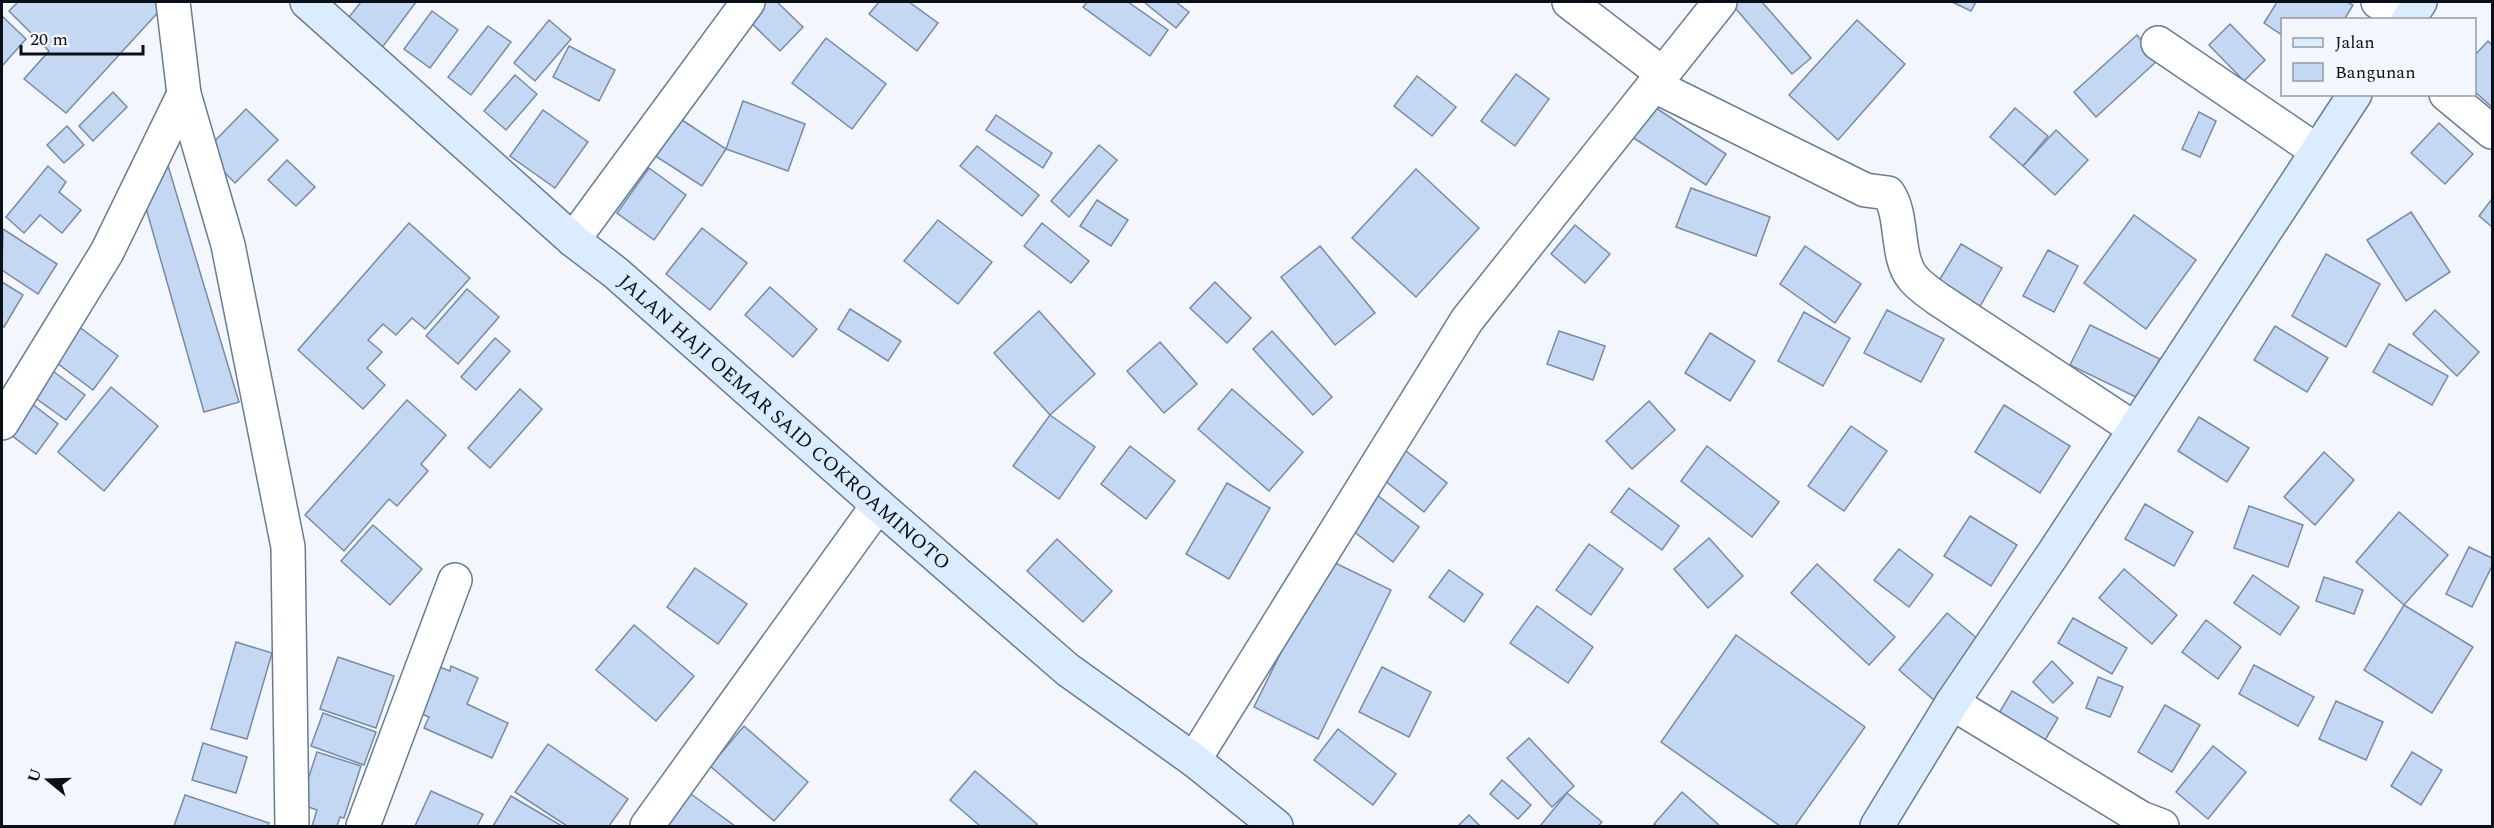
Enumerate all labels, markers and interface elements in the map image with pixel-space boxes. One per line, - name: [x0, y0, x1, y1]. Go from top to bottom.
- scale bar: [21, 18, 142, 56]
- legend: [2281, 18, 2476, 96]
- text: 20 m: [30, 26, 68, 53]
- text: Jalan: [2335, 29, 2375, 56]
- text: Bangunan: [2335, 59, 2416, 86]
- street label: JALAN HAJI OEMAR SAID COKROAMINOTO: [611, 267, 957, 578]
- north arrow: [18, 750, 78, 810]
- text: U: [21, 765, 48, 786]

